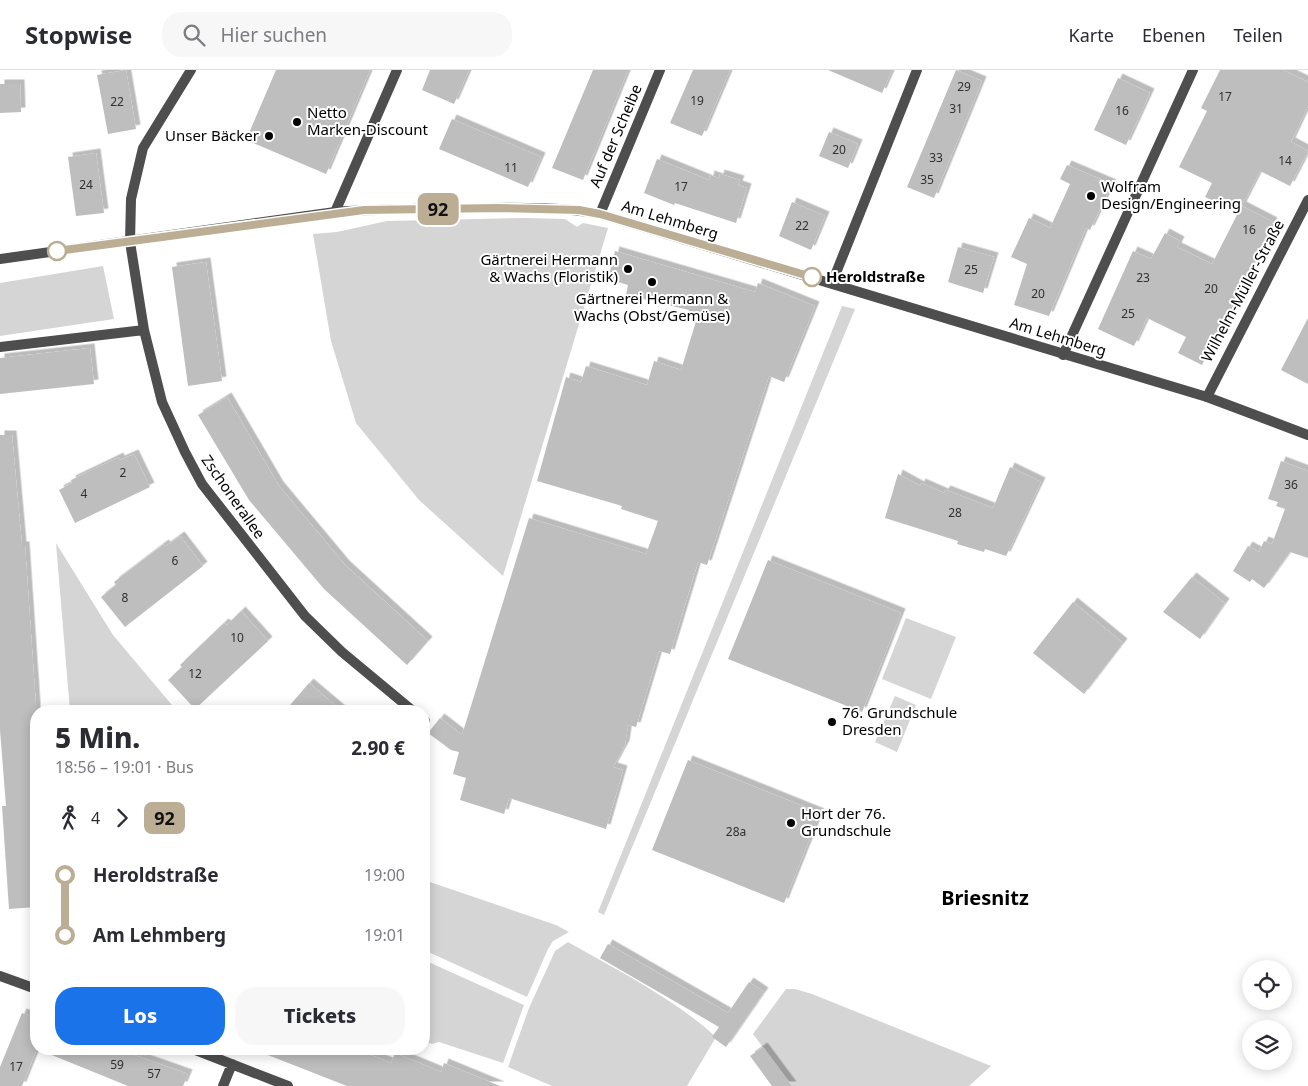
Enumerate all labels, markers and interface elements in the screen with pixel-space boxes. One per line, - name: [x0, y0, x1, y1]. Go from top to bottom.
- search box: [162, 12, 512, 57]
- text: Stopwise: [25, 18, 132, 51]
- icon: search: [180, 21, 208, 49]
- text: Hier suchen: [220, 22, 327, 48]
- text: Karte: [1069, 23, 1114, 47]
- text: Ebenen: [1142, 23, 1206, 47]
- text: Teilen: [1234, 23, 1283, 47]
- house number: 29: [957, 78, 971, 95]
- street label: Auf der Scheibe: [584, 81, 646, 190]
- house number: 17: [1218, 88, 1232, 105]
- house number: 19: [690, 92, 704, 109]
- house number: 22: [110, 93, 124, 110]
- house number: 31: [949, 100, 963, 117]
- place label: Netto Marken-Discount: [307, 102, 429, 139]
- house number: 16: [1115, 102, 1129, 119]
- marker: Netto Marken-Discount: [291, 116, 303, 128]
- place label: Unser Bäcker: [165, 125, 259, 145]
- marker: Unser Bäcker: [263, 130, 275, 142]
- house number: 20: [832, 141, 846, 158]
- house number: 33: [929, 149, 943, 166]
- house number: 14: [1278, 152, 1292, 169]
- house number: 11: [504, 159, 518, 176]
- house number: 35: [920, 171, 934, 188]
- house number: 24: [79, 176, 93, 193]
- place label: Wolfram Design/Engineering: [1101, 176, 1241, 213]
- house number: 17: [674, 178, 688, 195]
- marker: Wolfram Design/Engineering: [1085, 190, 1097, 202]
- line badge: 92: [416, 193, 460, 225]
- street label: Am Lehmberg: [620, 195, 721, 243]
- text: 92: [428, 197, 448, 221]
- street label: Wilhelm-Müller-Straße: [1196, 216, 1288, 365]
- house number: 22: [795, 217, 809, 234]
- house number: 16: [1242, 221, 1256, 238]
- unlabelled marker: [47, 241, 67, 261]
- place label: Gärtnerei Hermann & Wachs (Floristik): [480, 249, 618, 286]
- house number: 25: [964, 261, 978, 278]
- marker: Gärtnerei Hermann & Wachs (Floristik): [622, 263, 634, 275]
- place label: Heroldstraße: [826, 266, 925, 286]
- marker: Heroldstraße: [802, 267, 822, 287]
- house number: 23: [1136, 269, 1150, 286]
- marker: Gärtnerei Hermann & Wachs (Obst/Gemüse): [646, 276, 658, 288]
- house number: 20: [1204, 280, 1218, 297]
- house number: 20: [1031, 285, 1045, 302]
- place label: Gärtnerei Hermann & Wachs (Obst/Gemüse): [574, 288, 730, 325]
- house number: 25: [1121, 305, 1135, 322]
- street label: Am Lehmberg: [1008, 312, 1109, 360]
- street label: Zschonerallee: [198, 451, 270, 542]
- house number: 2: [120, 464, 127, 481]
- house number: 36: [1284, 476, 1298, 493]
- house number: 4: [81, 485, 88, 502]
- house number: 28: [948, 504, 962, 521]
- house number: 6: [172, 552, 179, 569]
- house number: 8: [122, 589, 129, 606]
- house number: 10: [230, 629, 244, 646]
- house number: 12: [188, 665, 202, 682]
- place label: 76. Grundschule Dresden: [842, 702, 957, 739]
- marker: 76. Grundschule Dresden: [826, 716, 838, 728]
- text: 5 Min.: [55, 718, 140, 756]
- text: 2.90 €: [351, 735, 405, 761]
- text: 18:56 – 19:01 · Bus: [55, 756, 194, 778]
- place label: Hort der 76. Grundschule: [801, 803, 891, 840]
- icon: walk: [55, 804, 83, 832]
- icon: forward: [108, 804, 136, 832]
- text: 92: [154, 806, 175, 830]
- text: 4: [91, 807, 100, 829]
- marker: Hort der 76. Grundschule: [785, 817, 797, 829]
- house number: 28a: [726, 823, 746, 840]
- text: Heroldstraße: [93, 862, 219, 888]
- text: 19:00: [364, 864, 405, 886]
- district label: Briesnitz: [941, 884, 1029, 911]
- text: Am Lehmberg: [93, 922, 226, 948]
- text: 19:01: [364, 924, 405, 946]
- map controls: [1242, 960, 1292, 1070]
- button: locate: [1242, 960, 1292, 1010]
- button: Los: [55, 987, 225, 1045]
- button: Tickets: [235, 987, 405, 1045]
- button: layers: [1242, 1020, 1292, 1070]
- house number: 59: [110, 1056, 124, 1073]
- house number: 17: [9, 1058, 23, 1075]
- house number: 57: [147, 1065, 161, 1082]

